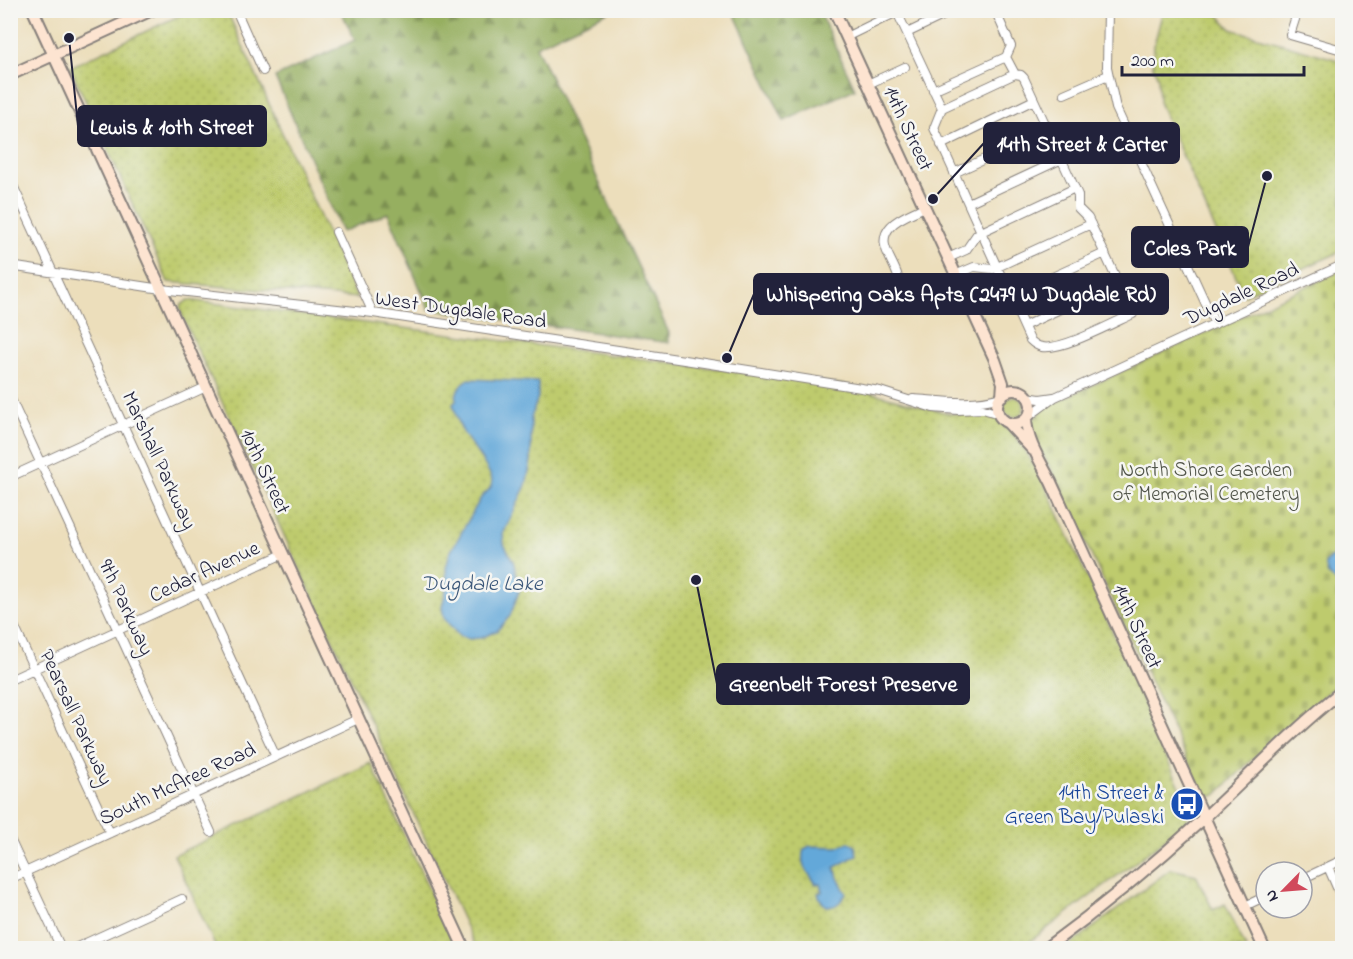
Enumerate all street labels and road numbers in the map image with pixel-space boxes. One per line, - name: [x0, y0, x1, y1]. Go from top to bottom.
- street label: 14th Street: [874, 81, 940, 176]
- street label: Dugdale Road: [1178, 255, 1305, 337]
- street label: West Dugdale Road: [373, 284, 548, 340]
- street label: Marshall Parkway: [111, 387, 203, 536]
- street label: 10th Street: [231, 424, 297, 519]
- street label: Cedar Avenue: [145, 534, 265, 611]
- street label: 9th Parkway: [88, 555, 161, 662]
- street label: 14th Street: [1103, 579, 1169, 674]
- street label: Pearsall Parkway: [29, 645, 120, 792]
- street label: South McAree Road: [95, 735, 261, 834]

